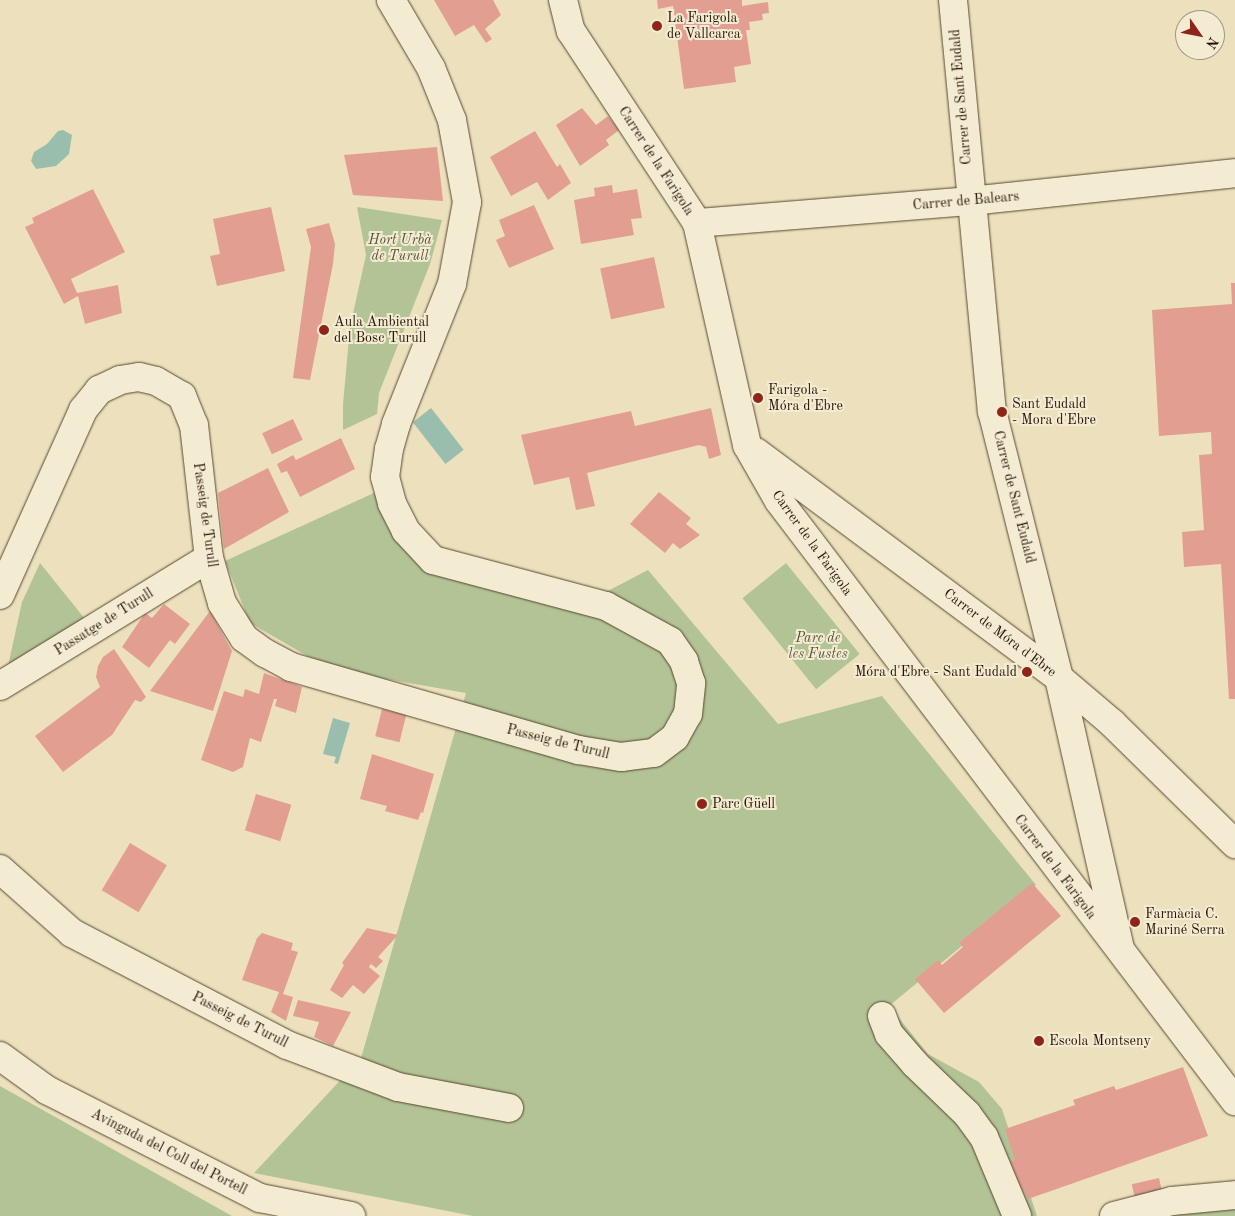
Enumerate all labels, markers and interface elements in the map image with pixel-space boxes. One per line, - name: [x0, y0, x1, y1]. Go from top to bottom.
- place label: La Farigola de Vallcarca: [667, 10, 741, 42]
- north arrow: [1175, 10, 1225, 60]
- marker: La Farigola de Vallcarca: [651, 20, 663, 32]
- street label: Carrer de Sant Eudald: [947, 29, 975, 165]
- text: N: [1203, 34, 1221, 51]
- street label: Carrer de la Farigola: [615, 103, 697, 219]
- street label: Carrer de Balears: [912, 188, 1020, 214]
- park label: Hort Urbà de Turull: [368, 232, 432, 264]
- place label: Aula Ambiental del Bosc Turull: [334, 314, 429, 347]
- marker: Aula Ambiental del Bosc Turull: [318, 324, 330, 336]
- place label: Farigola - Móra d'Ebre: [768, 382, 843, 414]
- marker: Farigola - Móra d'Ebre: [752, 392, 764, 404]
- place label: Sant Eudald - Mora d'Ebre: [1012, 396, 1096, 428]
- marker: Sant Eudald - Mora d'Ebre: [996, 406, 1008, 418]
- street label: Carrer de Sant Eudald: [989, 429, 1039, 565]
- street label: Passeig de Turull: [189, 462, 221, 568]
- street label: Carrer de la Farigola: [768, 487, 856, 599]
- street label: Passatge de Turull: [51, 585, 157, 659]
- street label: Carrer de Móra d'Ebre: [940, 585, 1060, 681]
- park label: Parc de les Fustes: [788, 630, 848, 662]
- place label: Móra d'Ebre - Sant Eudald: [855, 664, 1017, 680]
- marker: Móra d'Ebre - Sant Eudald: [1021, 666, 1033, 678]
- street label: Passeig de Turull: [505, 721, 611, 763]
- place label: Parc Güell: [712, 796, 775, 812]
- marker: Parc Güell: [696, 798, 708, 810]
- street label: Carrer de la Farigola: [1010, 811, 1100, 923]
- place label: Farmàcia C. Mariné Serra: [1145, 906, 1225, 939]
- marker: Farmàcia C. Mariné Serra: [1129, 916, 1141, 928]
- street label: Passeig de Turull: [189, 989, 291, 1051]
- place label: Escola Montseny: [1049, 1033, 1151, 1049]
- marker: Escola Montseny: [1033, 1035, 1045, 1047]
- street label: Avinguda del Coll del Portell: [88, 1105, 250, 1199]

